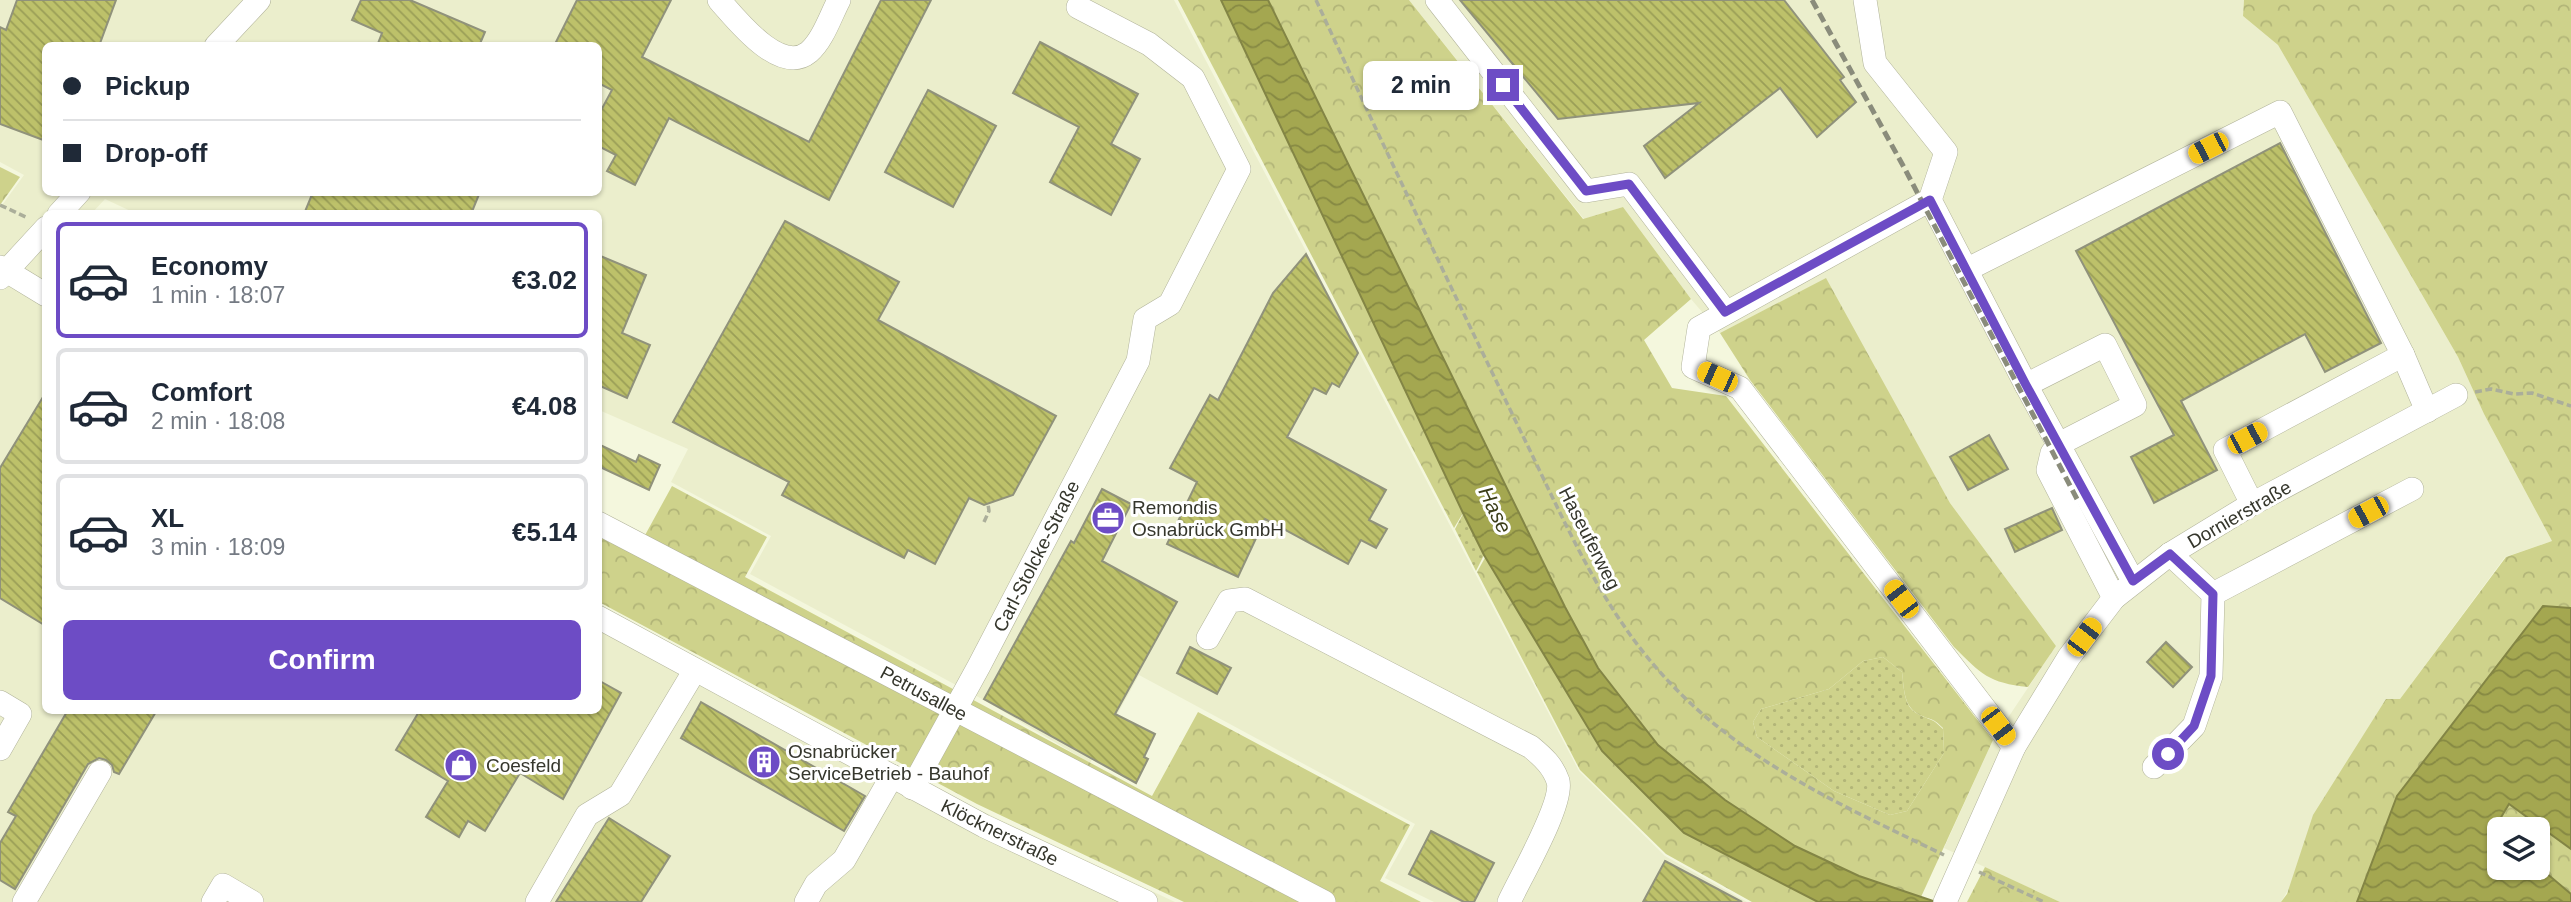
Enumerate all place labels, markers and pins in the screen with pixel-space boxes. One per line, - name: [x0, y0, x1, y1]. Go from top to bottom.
- place label: Remondis Osnabrück GmbH: [1132, 497, 1284, 540]
- office icon: Remondis Osnabrück GmbH: [1089, 499, 1127, 537]
- place label: Osnabrücker ServiceBetrieb - Bauhof: [788, 741, 989, 784]
- building icon: Osnabrücker ServiceBetrieb - Bauhof: [745, 743, 783, 781]
- shop icon: Coesfeld: [442, 746, 480, 784]
- place label: Coesfeld: [486, 755, 561, 776]

